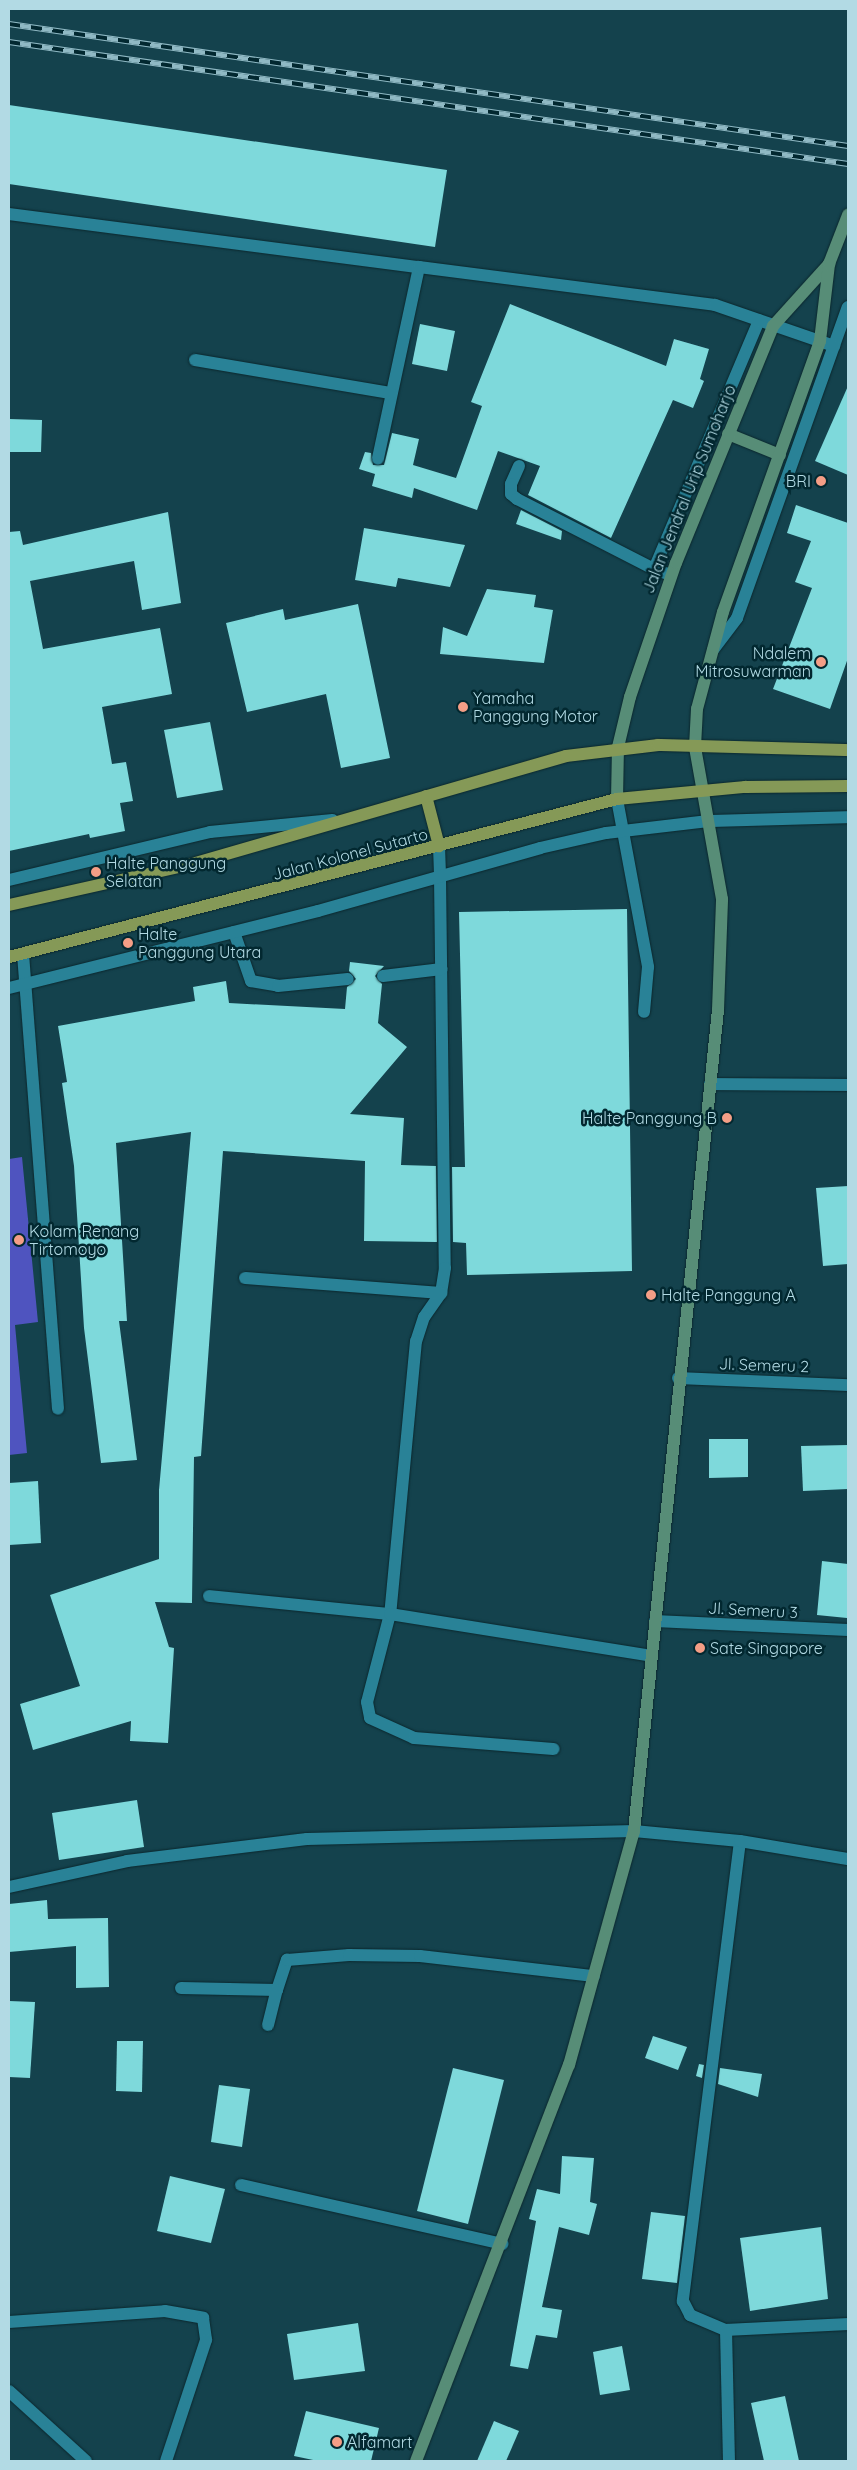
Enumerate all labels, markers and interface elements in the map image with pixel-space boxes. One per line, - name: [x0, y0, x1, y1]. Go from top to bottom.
- street label: Jalan Jendral Urip Sumoharjo: [638, 382, 740, 596]
- place label: BRI: [786, 471, 811, 491]
- marker: BRI: [815, 475, 827, 487]
- place label: Ndalem Mitrosuwarman: [695, 643, 811, 681]
- marker: Ndalem Mitrosuwarman: [815, 656, 827, 668]
- place label: Yamaha Panggung Motor: [473, 688, 598, 726]
- marker: Yamaha Panggung Motor: [457, 701, 469, 713]
- street label: Jalan Kolonel Sutarto: [270, 824, 430, 884]
- place label: Halte Panggung Selatan: [106, 853, 226, 891]
- marker: Halte Panggung Selatan: [90, 866, 102, 878]
- place label: Halte Panggung Utara: [138, 924, 261, 962]
- marker: Halte Panggung Utara: [122, 937, 134, 949]
- place label: Halte Panggung B: [582, 1108, 717, 1128]
- marker: Halte Panggung B: [721, 1112, 733, 1124]
- place label: Kolam Renang Tirtomoyo: [29, 1221, 139, 1259]
- marker: Kolam Renang Tirtomoyo: [13, 1234, 25, 1246]
- place label: Halte Panggung A: [661, 1285, 796, 1305]
- marker: Halte Panggung A: [645, 1289, 657, 1301]
- street label: Jl. Semeru 2: [719, 1354, 809, 1376]
- street label: Jl. Semeru 3: [708, 1598, 798, 1622]
- place label: Sate Singapore: [710, 1638, 823, 1658]
- marker: Sate Singapore: [694, 1642, 706, 1654]
- place label: Alfamart: [347, 2432, 412, 2452]
- marker: Alfamart: [331, 2436, 343, 2448]

